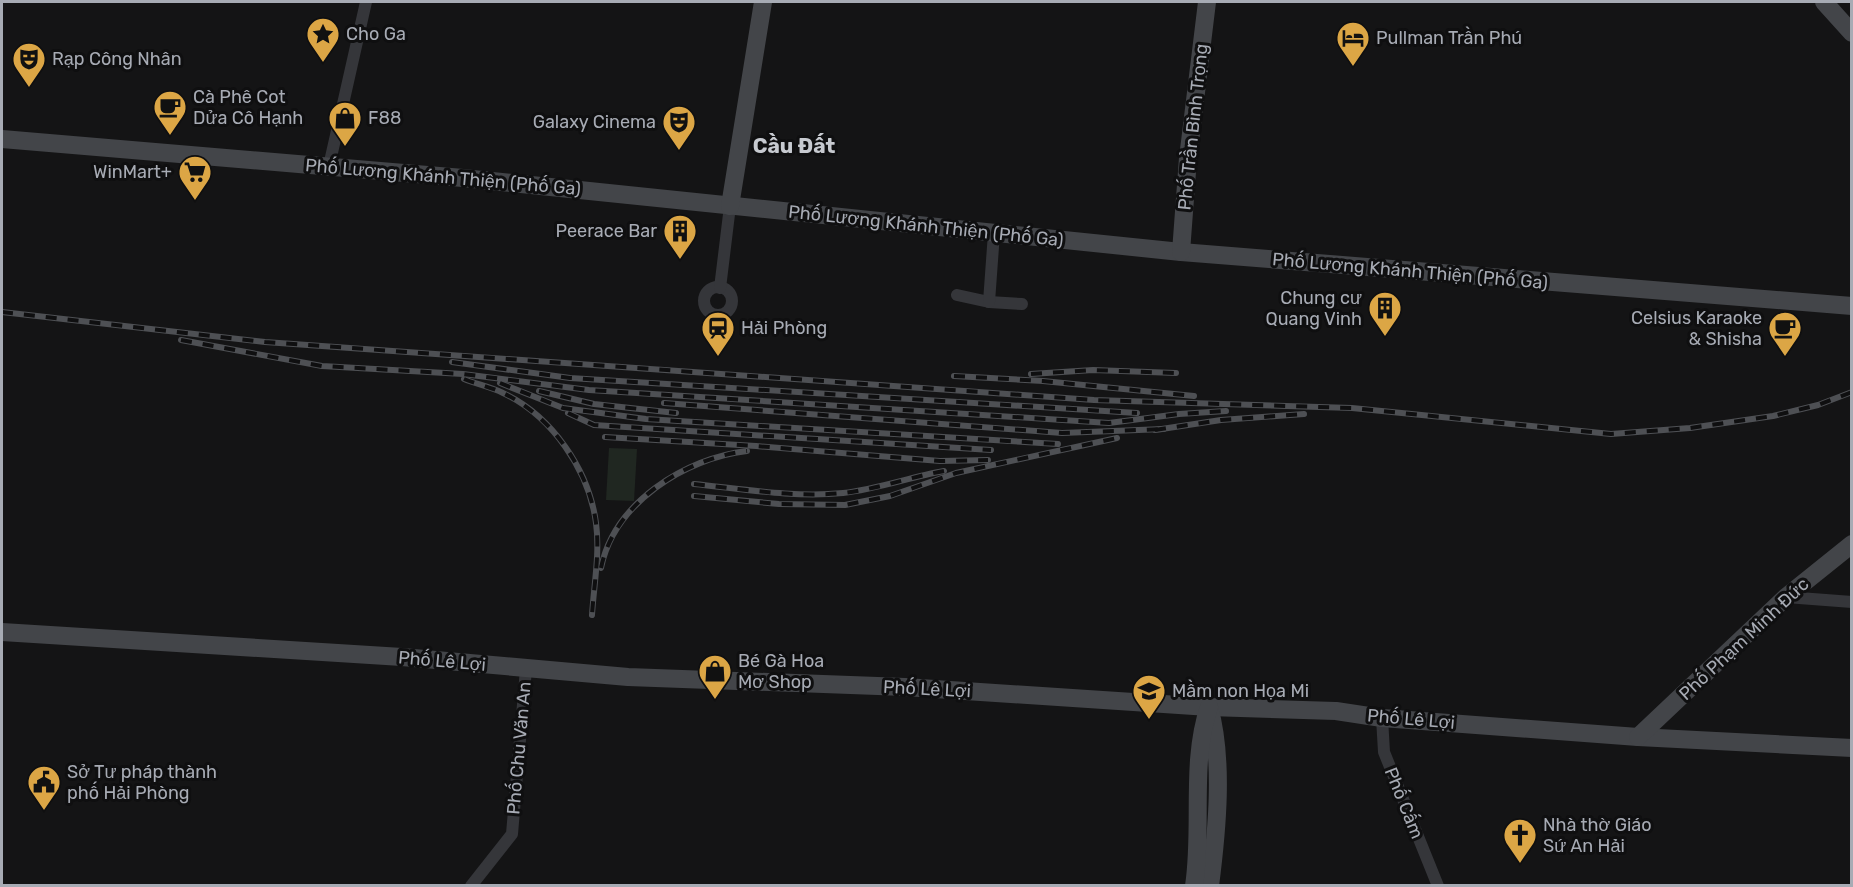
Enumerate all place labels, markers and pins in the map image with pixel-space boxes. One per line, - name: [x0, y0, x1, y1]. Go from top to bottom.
- place icon: Cho Ga: [305, 16, 341, 63]
- hotel icon: Pullman Trần Phú: [1335, 20, 1371, 67]
- place label: Cho Ga: [346, 23, 406, 45]
- place label: Pullman Trần Phú: [1376, 26, 1522, 49]
- theatre icon: Rạp Công Nhân: [11, 41, 47, 88]
- place label: Rạp Công Nhân: [52, 48, 182, 70]
- place label: Cà Phê Cot Dửa Cô Hạnh: [193, 86, 303, 129]
- cafe icon: Cà Phê Cot Dửa Cô Hạnh: [152, 89, 188, 136]
- shop icon: F88: [327, 100, 363, 147]
- theatre icon: Galaxy Cinema: [661, 104, 697, 151]
- place label: F88: [368, 107, 401, 129]
- place label: Galaxy Cinema: [533, 111, 656, 133]
- supermarket icon: WinMart+: [177, 154, 213, 201]
- place label: WinMart+: [93, 161, 172, 183]
- building icon: Peerace Bar: [662, 213, 698, 260]
- place label: Peerace Bar: [556, 220, 657, 242]
- place label: Chung cư Quang Vinh: [1266, 287, 1362, 330]
- building icon: Chung cư Quang Vinh: [1367, 290, 1403, 337]
- place label: Celsius Karaoke & Shisha: [1631, 307, 1762, 350]
- station icon: Hải Phòng: [700, 310, 736, 357]
- cafe icon: Celsius Karaoke & Shisha: [1767, 310, 1803, 357]
- place label: Hải Phòng: [741, 317, 827, 339]
- place label: Bé Gà Hoa Mơ Shop: [738, 650, 824, 693]
- shop icon: Bé Gà Hoa Mơ Shop: [697, 653, 733, 700]
- school or university icon: Mầm non Họa Mi: [1131, 673, 1167, 720]
- place label: Mầm non Họa Mi: [1172, 679, 1309, 702]
- place label: Sở Tư pháp thành phố Hải Phòng: [67, 761, 217, 804]
- public building icon: Sở Tư pháp thành phố Hải Phòng: [26, 764, 62, 811]
- place label: Nhà thờ Giáo Sứ An Hải: [1543, 814, 1652, 857]
- church icon: Nhà thờ Giáo Sứ An Hải: [1502, 817, 1538, 864]

